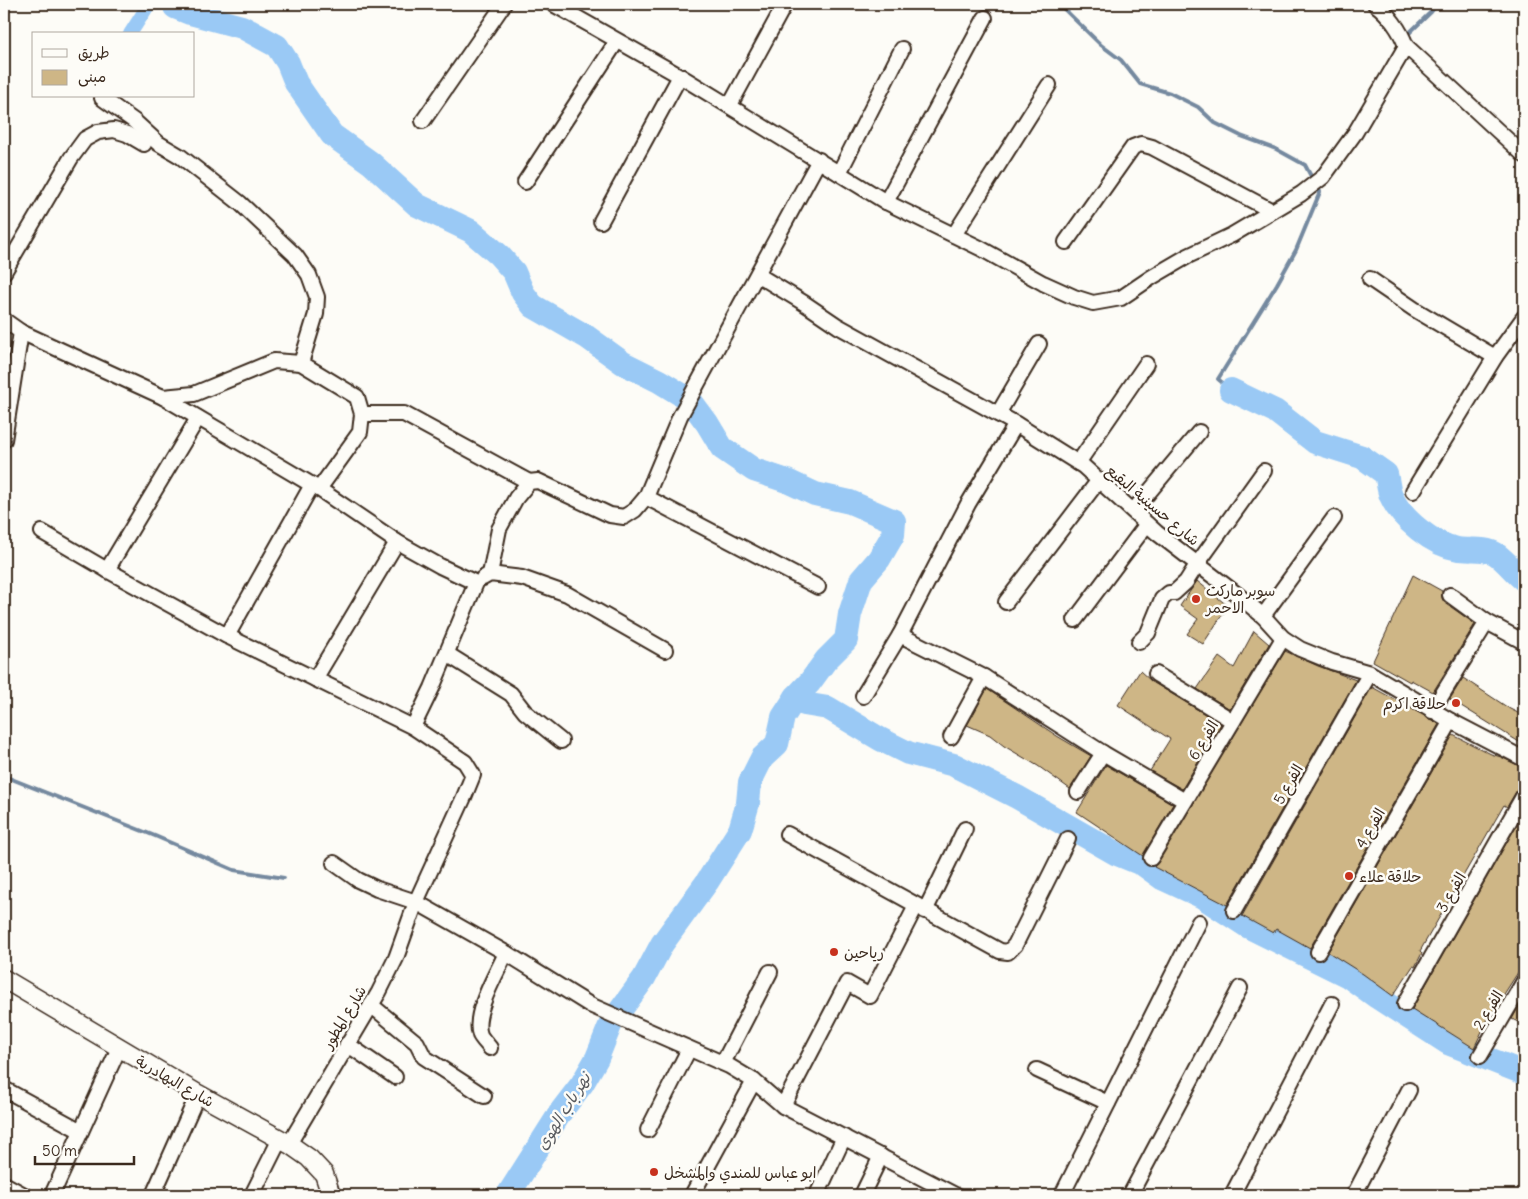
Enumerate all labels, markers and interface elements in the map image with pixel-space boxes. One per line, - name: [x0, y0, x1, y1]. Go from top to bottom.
- legend: [32, 32, 195, 98]
- text: طريق: [78, 43, 110, 62]
- text: مبنى: [78, 67, 106, 87]
- street label: شارع حسينية البقيع: [1101, 460, 1204, 551]
- place label: سوبر ماركت الاحمر: [1204, 581, 1275, 617]
- marker: سوبر ماركت الاحمر: [1190, 593, 1202, 605]
- place label: حلاقة اكرم: [1383, 694, 1446, 716]
- marker: حلاقة اكرم: [1450, 697, 1462, 709]
- street label: الفرع 6: [1184, 717, 1223, 764]
- street label: الفرع 5: [1269, 761, 1308, 808]
- street label: الفرع 4: [1351, 805, 1390, 852]
- place label: حلاقة علاء: [1359, 867, 1422, 886]
- street label: الفرع 3: [1432, 869, 1471, 916]
- marker: حلاقة علاء: [1343, 870, 1355, 882]
- place label: رياحين: [844, 943, 884, 962]
- marker: رياحين: [828, 946, 840, 958]
- street label: شارع المطور: [317, 982, 371, 1053]
- street label: الفرع 2: [1469, 987, 1508, 1034]
- street label: شارع البهادرية: [132, 1051, 218, 1112]
- water label: نهر باب الهوى: [531, 1067, 597, 1154]
- scale bar: [35, 1134, 134, 1166]
- text: 50 m: [42, 1141, 77, 1160]
- place label: ابو عباس للمندي والمشخل: [664, 1163, 816, 1184]
- marker: ابو عباس للمندي والمشخل: [648, 1166, 660, 1178]

